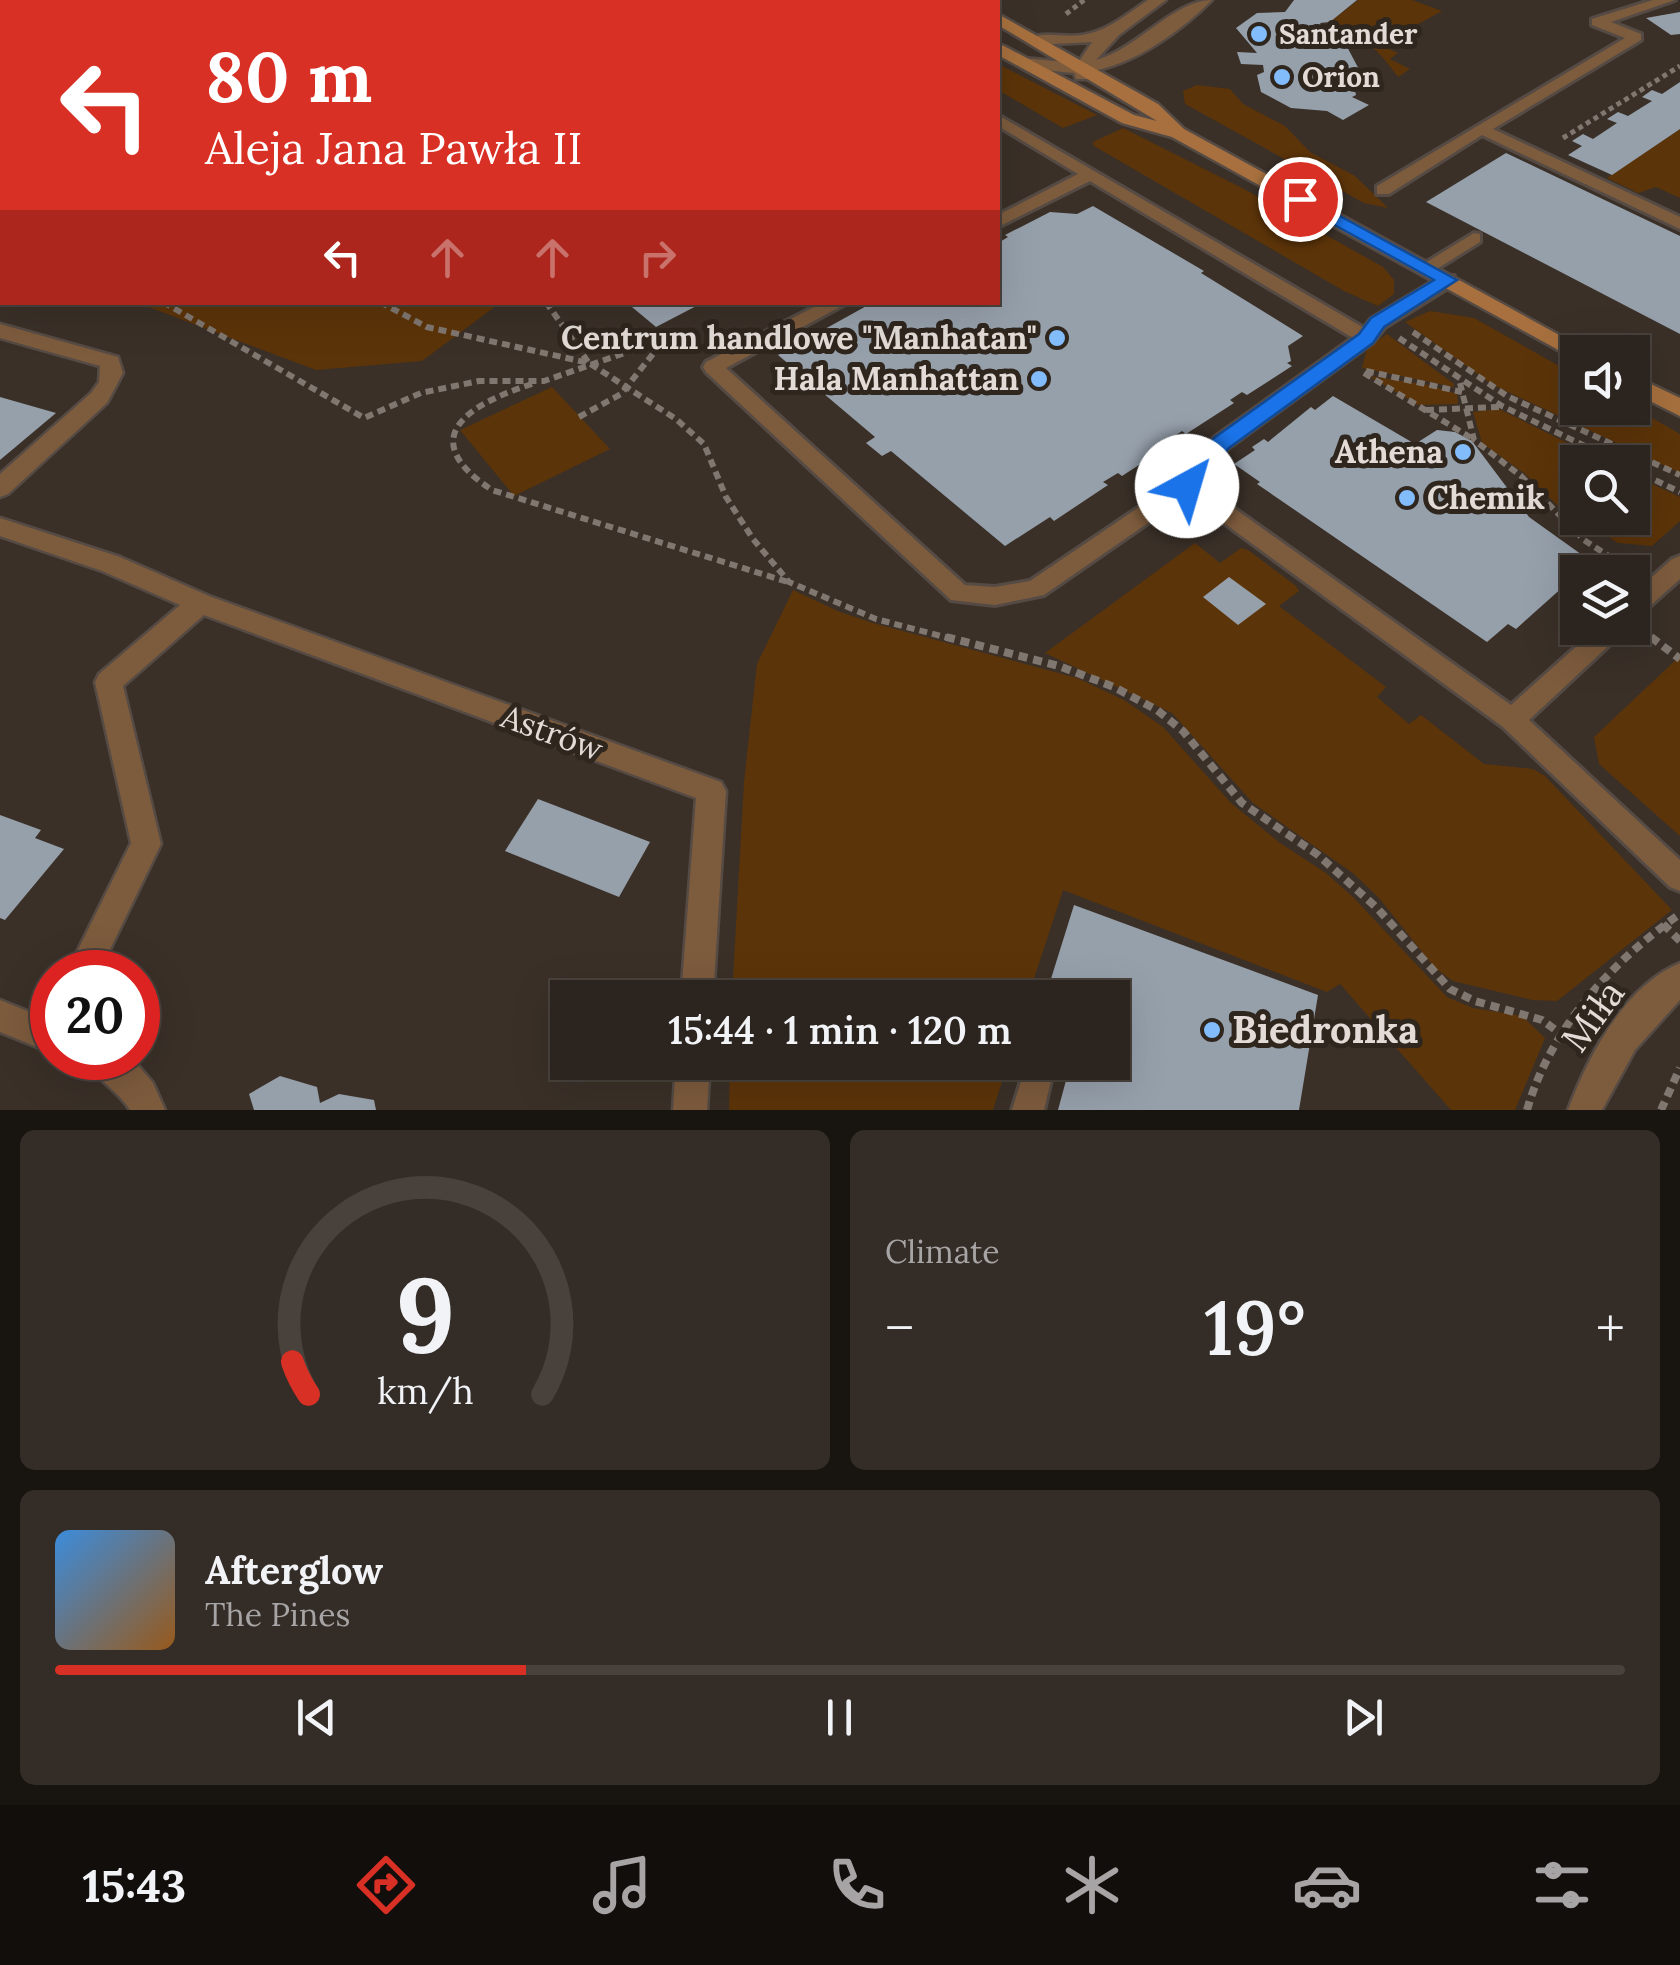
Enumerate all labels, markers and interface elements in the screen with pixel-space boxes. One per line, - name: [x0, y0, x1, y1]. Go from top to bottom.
- place label: Santander: [1279, 16, 1418, 52]
- marker: Santander: [1248, 23, 1270, 45]
- text: 80 m: [205, 32, 372, 121]
- icon: left: [40, 40, 170, 170]
- place label: Orion: [1302, 59, 1380, 95]
- marker: Orion: [1271, 66, 1293, 88]
- text: Aleja Jana Pawła II: [205, 119, 583, 176]
- pin: [1258, 157, 1343, 242]
- icon: arrive: [1273, 172, 1328, 227]
- icon: left: [315, 230, 370, 285]
- icon: ahead: [420, 230, 475, 285]
- icon: ahead: [525, 230, 580, 285]
- icon: right: [630, 230, 685, 285]
- place label: Centrum handlowe "Manhatan": [561, 317, 1037, 358]
- marker: Centrum handlowe "Manhatan": [1046, 327, 1068, 349]
- map controls: [1560, 335, 1650, 645]
- button: sound: [1560, 335, 1650, 425]
- place label: Hala Manhattan: [773, 358, 1019, 399]
- marker: Hala Manhattan: [1028, 368, 1050, 390]
- place label: Athena: [1335, 431, 1443, 472]
- position arrow: [1135, 434, 1239, 538]
- marker: Athena: [1452, 441, 1474, 463]
- button: search: [1560, 445, 1650, 535]
- place label: Chemik: [1427, 477, 1545, 518]
- marker: Chemik: [1396, 487, 1418, 509]
- button: layers: [1560, 555, 1650, 645]
- street label: Astrów: [495, 695, 609, 770]
- speed limit sign: 20: [30, 950, 160, 1080]
- street label: Miła: [1550, 970, 1634, 1061]
- place label: Biedronka: [1232, 1005, 1418, 1053]
- text: 15:44 · 1 min · 120 m: [668, 1006, 1012, 1054]
- marker: Biedronka: [1201, 1019, 1223, 1041]
- text: Climate: [885, 1231, 1000, 1272]
- text: 9: [395, 1247, 455, 1380]
- text: 19°: [1204, 1280, 1306, 1376]
- text: −: [885, 1293, 914, 1363]
- text: +: [1596, 1293, 1625, 1363]
- text: km/h: [377, 1368, 473, 1414]
- text: Afterglow: [205, 1546, 383, 1594]
- text: The Pines: [205, 1594, 350, 1635]
- icon: previous: [289, 1690, 344, 1745]
- icon: pause: [812, 1690, 867, 1745]
- icon: next: [1336, 1690, 1391, 1745]
- icon: directions: [351, 1850, 421, 1920]
- icon: music: [587, 1850, 657, 1920]
- icon: phone: [822, 1850, 892, 1920]
- icon: climate: [1057, 1850, 1127, 1920]
- icon: car: [1292, 1850, 1362, 1920]
- icon: filters: [1527, 1850, 1597, 1920]
- text: 15:43: [83, 1857, 186, 1914]

